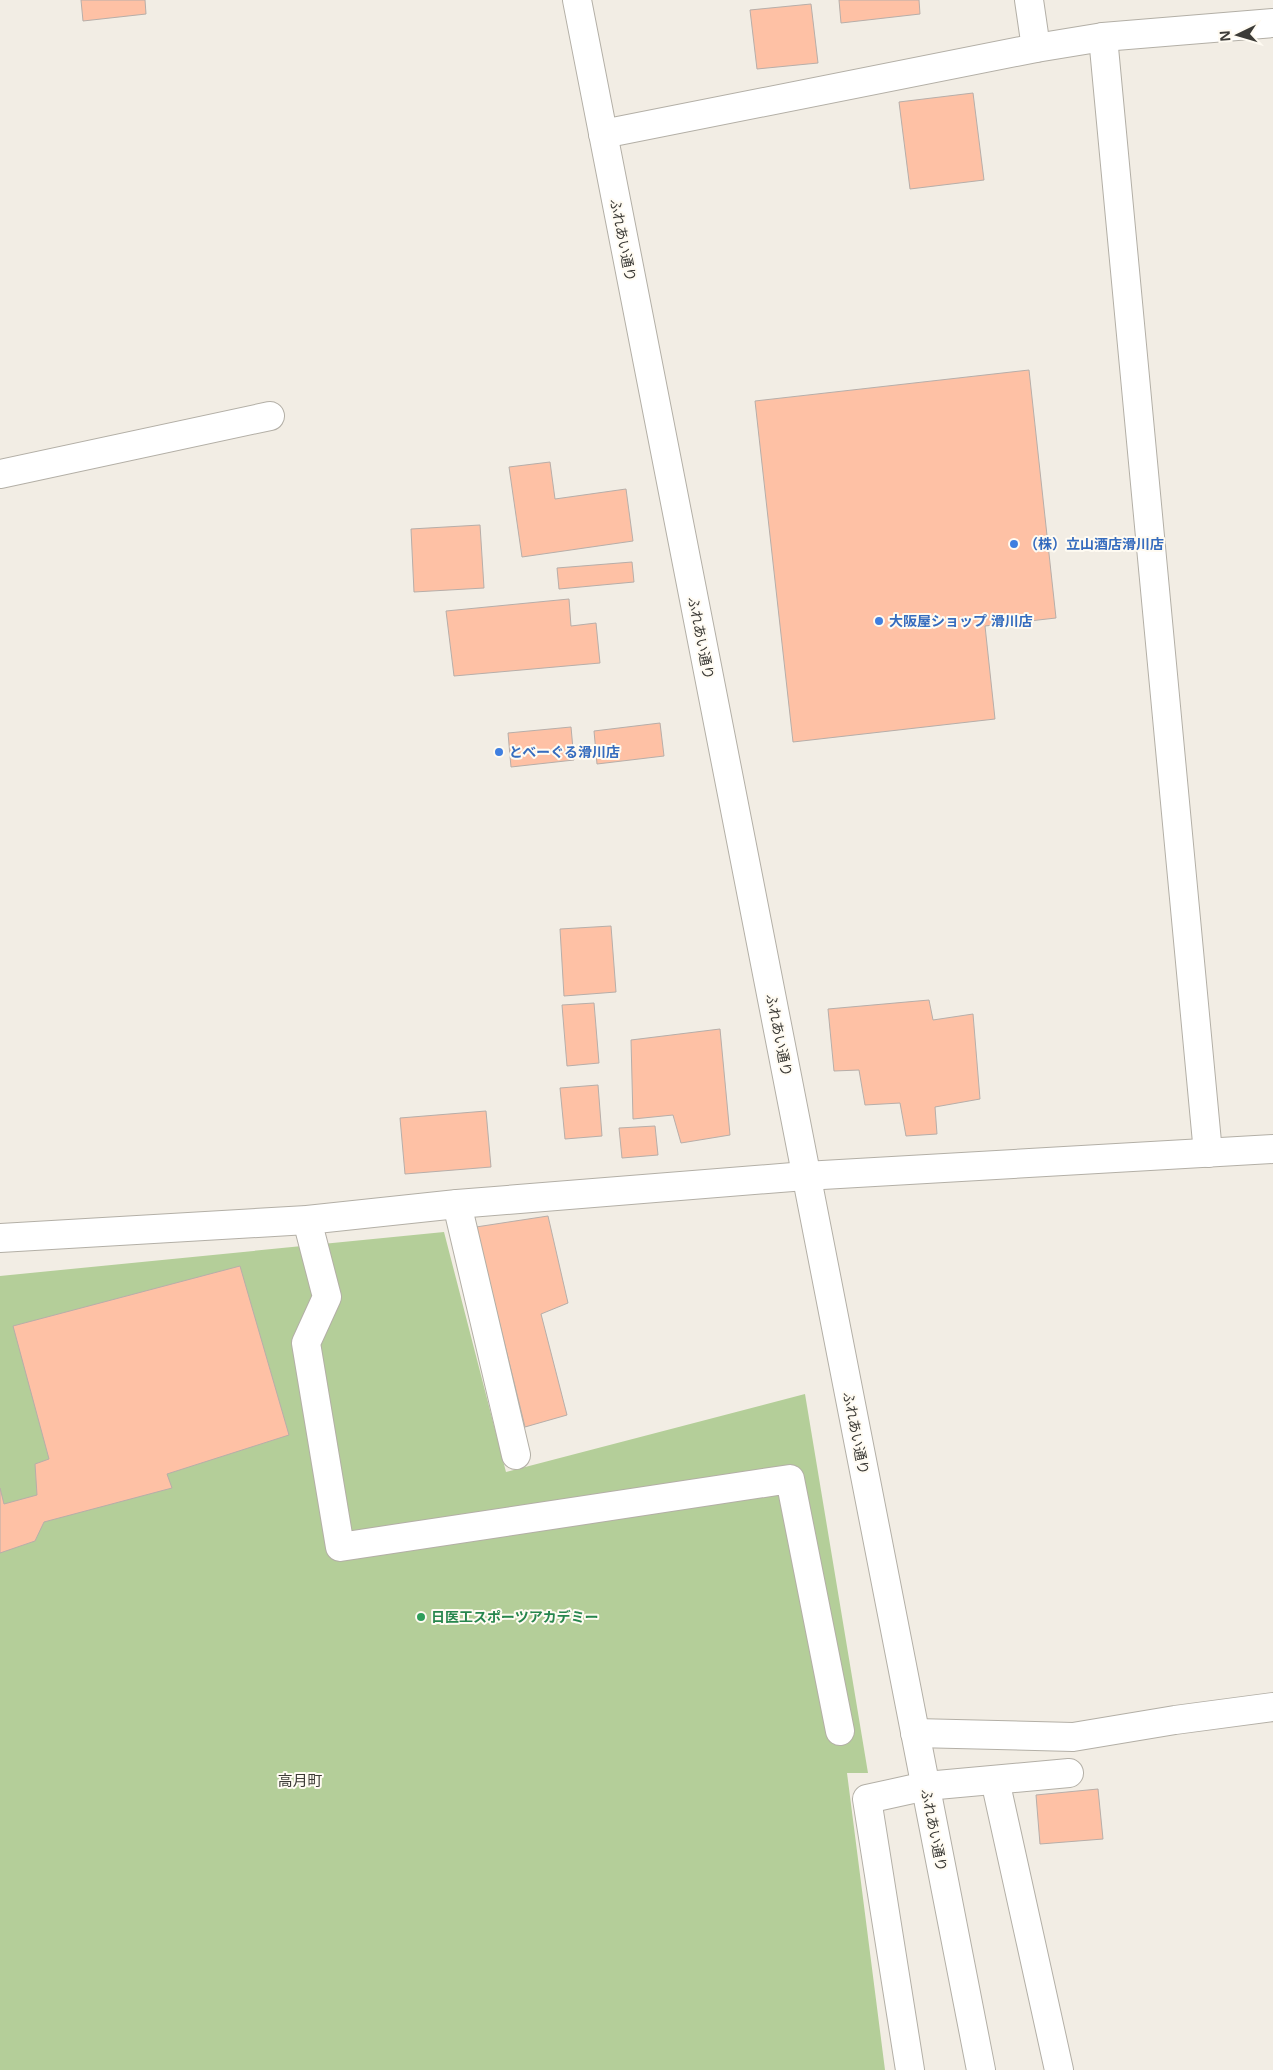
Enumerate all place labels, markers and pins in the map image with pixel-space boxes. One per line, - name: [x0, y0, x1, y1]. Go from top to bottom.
- place label: （株）立山酒店滑川店: [1024, 534, 1164, 553]
- marker: （株）立山酒店滑川店: [1008, 538, 1020, 550]
- place label: 大阪屋ショップ 滑川店: [889, 611, 1033, 630]
- marker: 大阪屋ショップ 滑川店: [873, 615, 885, 627]
- place label: とべーぐる滑川店: [509, 742, 620, 761]
- marker: とべーぐる滑川店: [493, 746, 505, 758]
- place label: 日医工スポーツアカデミー: [431, 1607, 599, 1626]
- marker: 日医工スポーツアカデミー: [415, 1611, 427, 1623]

